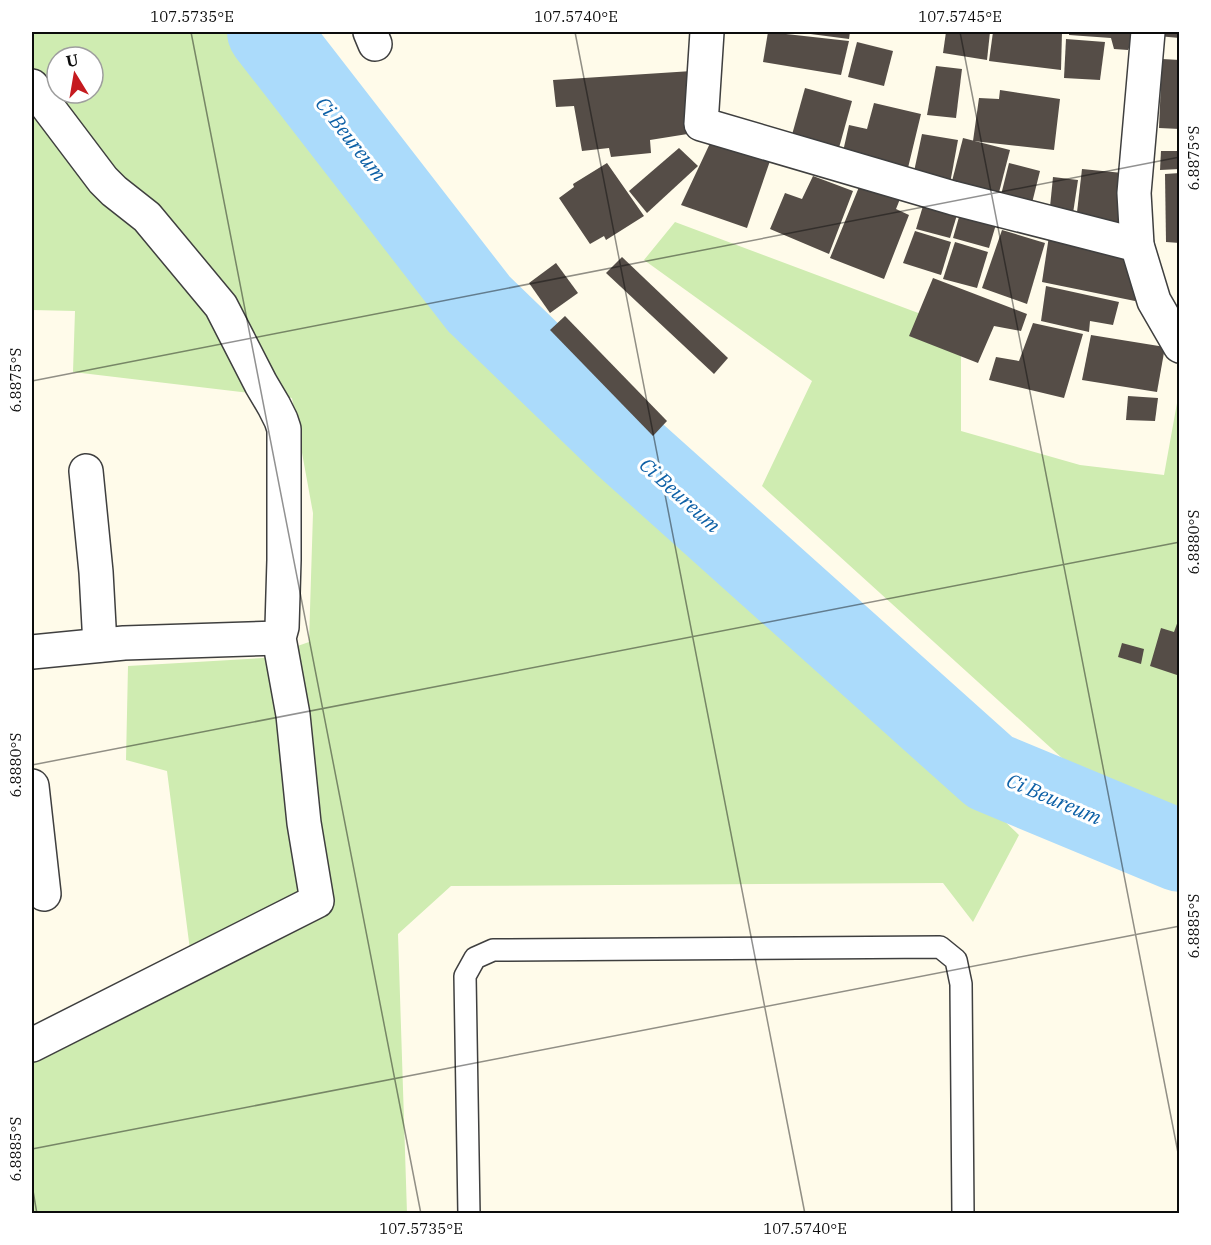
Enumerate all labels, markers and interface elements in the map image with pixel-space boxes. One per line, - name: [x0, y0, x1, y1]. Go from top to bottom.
- text: 107.5735°E: [150, 7, 234, 26]
- text: 107.5740°E: [534, 7, 618, 26]
- text: 107.5745°E: [918, 7, 1002, 26]
- north arrow: [45, 45, 105, 105]
- text: U: [64, 49, 80, 71]
- water label: Ci Beureum: [310, 91, 393, 187]
- text: 6.8875°S: [1184, 126, 1203, 190]
- text: 6.8875°S: [6, 348, 25, 412]
- water label: Ci Beureum: [634, 451, 727, 538]
- text: 6.8880°S: [1184, 510, 1203, 574]
- text: 6.8880°S: [6, 733, 25, 797]
- water label: Ci Beureum: [1003, 767, 1106, 831]
- text: 6.8885°S: [1184, 894, 1203, 958]
- text: 6.8885°S: [6, 1117, 25, 1181]
- text: 107.5735°E: [379, 1219, 463, 1238]
- text: 107.5740°E: [763, 1219, 847, 1238]

